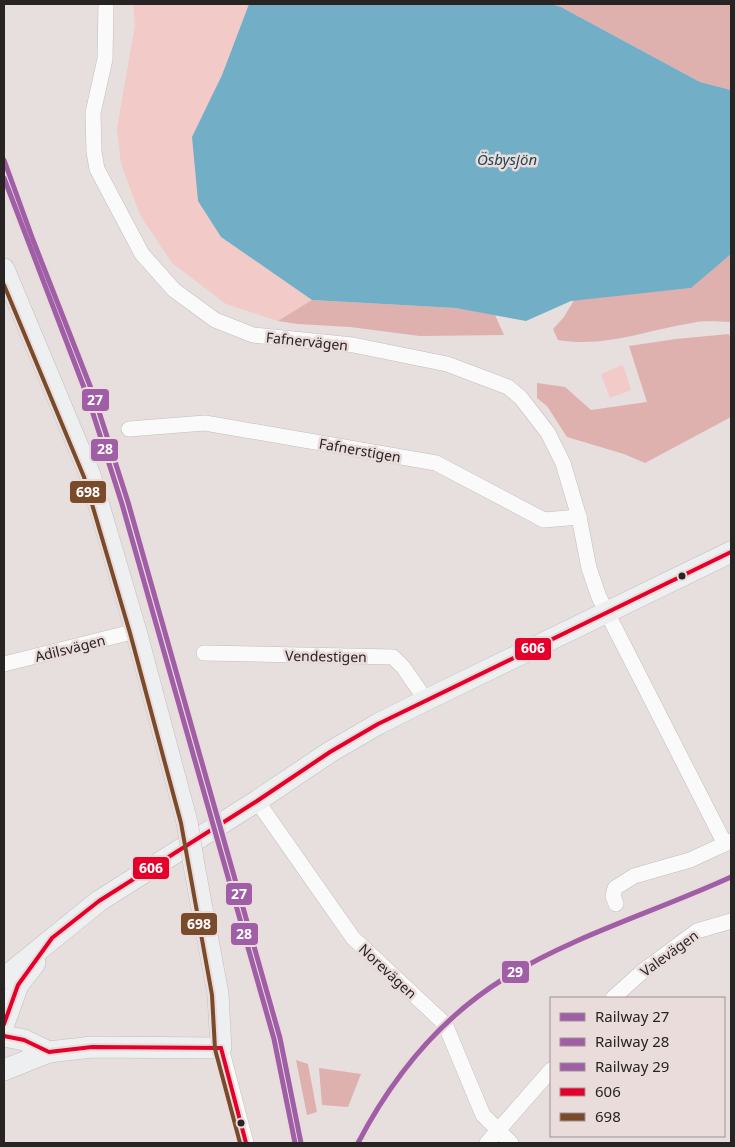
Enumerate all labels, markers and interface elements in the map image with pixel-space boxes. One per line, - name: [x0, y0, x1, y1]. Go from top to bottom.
- water label: Ösbysjön: [477, 149, 537, 169]
- street label: Fafnervägen: [265, 327, 349, 355]
- line badge: 27: [81, 388, 110, 412]
- text: 27: [87, 390, 103, 409]
- street label: Fafnerstigen: [318, 433, 402, 467]
- line badge: 28: [90, 438, 119, 462]
- text: 28: [97, 439, 113, 458]
- line badge: 698: [69, 480, 107, 504]
- text: 698: [76, 482, 100, 501]
- unlabelled marker: [677, 571, 687, 581]
- street label: Adilsvägen: [33, 630, 107, 666]
- line badge: 606: [514, 637, 552, 661]
- text: 606: [521, 638, 545, 657]
- street label: Vendestigen: [285, 646, 367, 666]
- line badge: 606: [132, 856, 170, 880]
- text: 606: [139, 858, 163, 877]
- line badge: 27: [225, 882, 253, 906]
- text: 27: [231, 884, 247, 903]
- line badge: 698: [180, 912, 218, 936]
- text: 698: [187, 914, 211, 933]
- line badge: 28: [230, 922, 259, 946]
- text: 28: [236, 924, 252, 943]
- street label: Valevägen: [636, 926, 702, 980]
- street label: Norevägen: [355, 939, 421, 1003]
- line badge: 29: [501, 960, 530, 984]
- text: 29: [507, 962, 523, 981]
- legend: [550, 997, 725, 1137]
- text: Railway 27: [595, 1006, 669, 1026]
- text: Railway 28: [595, 1031, 669, 1051]
- text: Railway 29: [595, 1056, 669, 1076]
- text: 606: [595, 1081, 621, 1101]
- text: 698: [595, 1106, 621, 1126]
- unlabelled marker: [236, 1118, 246, 1128]

